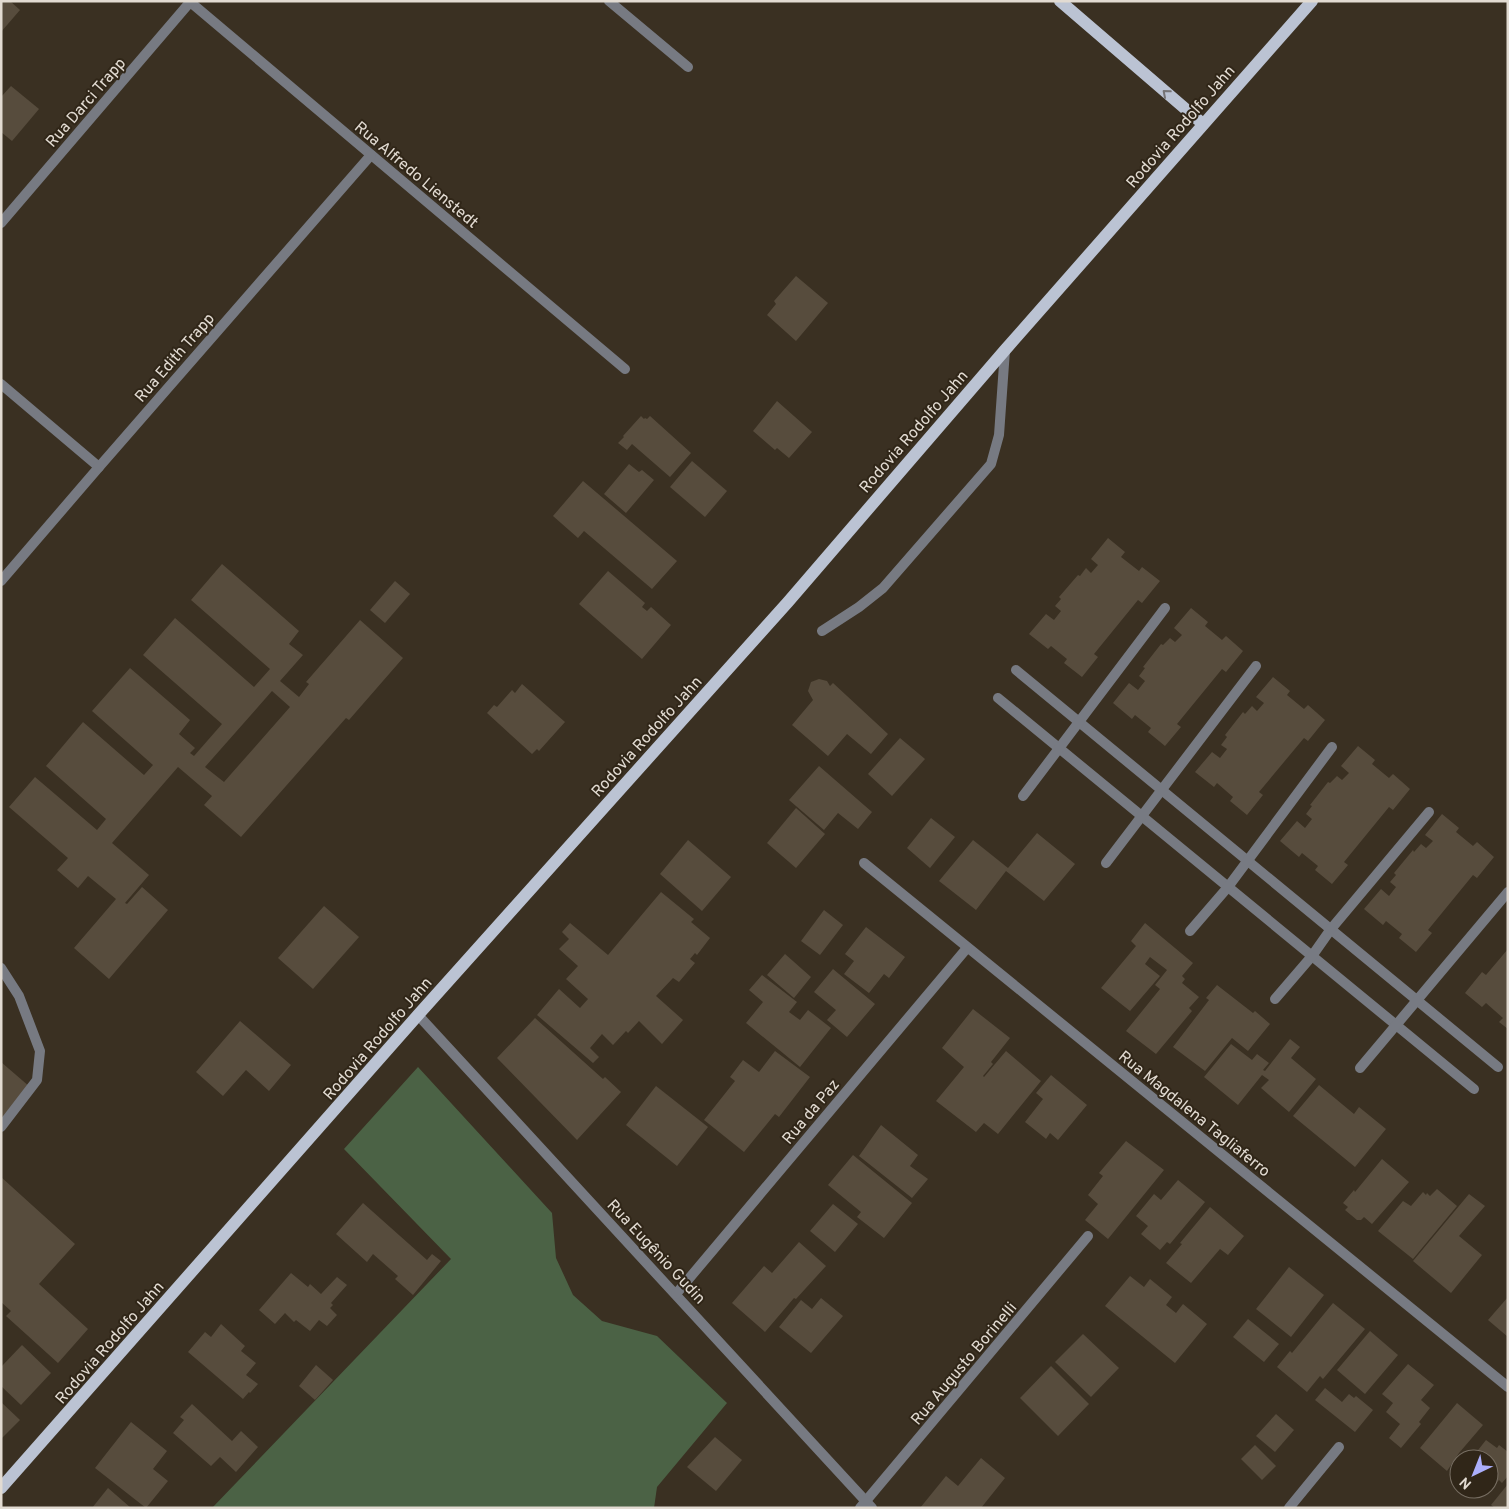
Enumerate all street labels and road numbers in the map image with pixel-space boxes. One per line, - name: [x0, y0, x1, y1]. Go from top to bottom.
- street label: Rua Darci Trapp: [42, 54, 131, 152]
- street label: Rodovia Rodolfo Jahn: [1123, 62, 1240, 193]
- street label: Rua Alfredo Lienstedt: [350, 118, 482, 233]
- street label: Rua Edith Trapp: [131, 309, 220, 407]
- street label: Rodovia Rodolfo Jahn: [856, 367, 973, 498]
- street label: Rodovia Rodolfo Jahn: [588, 673, 707, 802]
- street label: Rodovia Rodolfo Jahn: [320, 974, 437, 1105]
- street label: Rua Magdalena Tagliaferro: [1114, 1047, 1274, 1182]
- street label: Rua da Paz: [778, 1076, 845, 1149]
- street label: Rua Eugênio Gudin: [602, 1196, 709, 1309]
- street label: Rodovia Rodolfo Jahn: [52, 1278, 169, 1409]
- street label: Rua Augusto Borinelli: [907, 1299, 1022, 1430]

